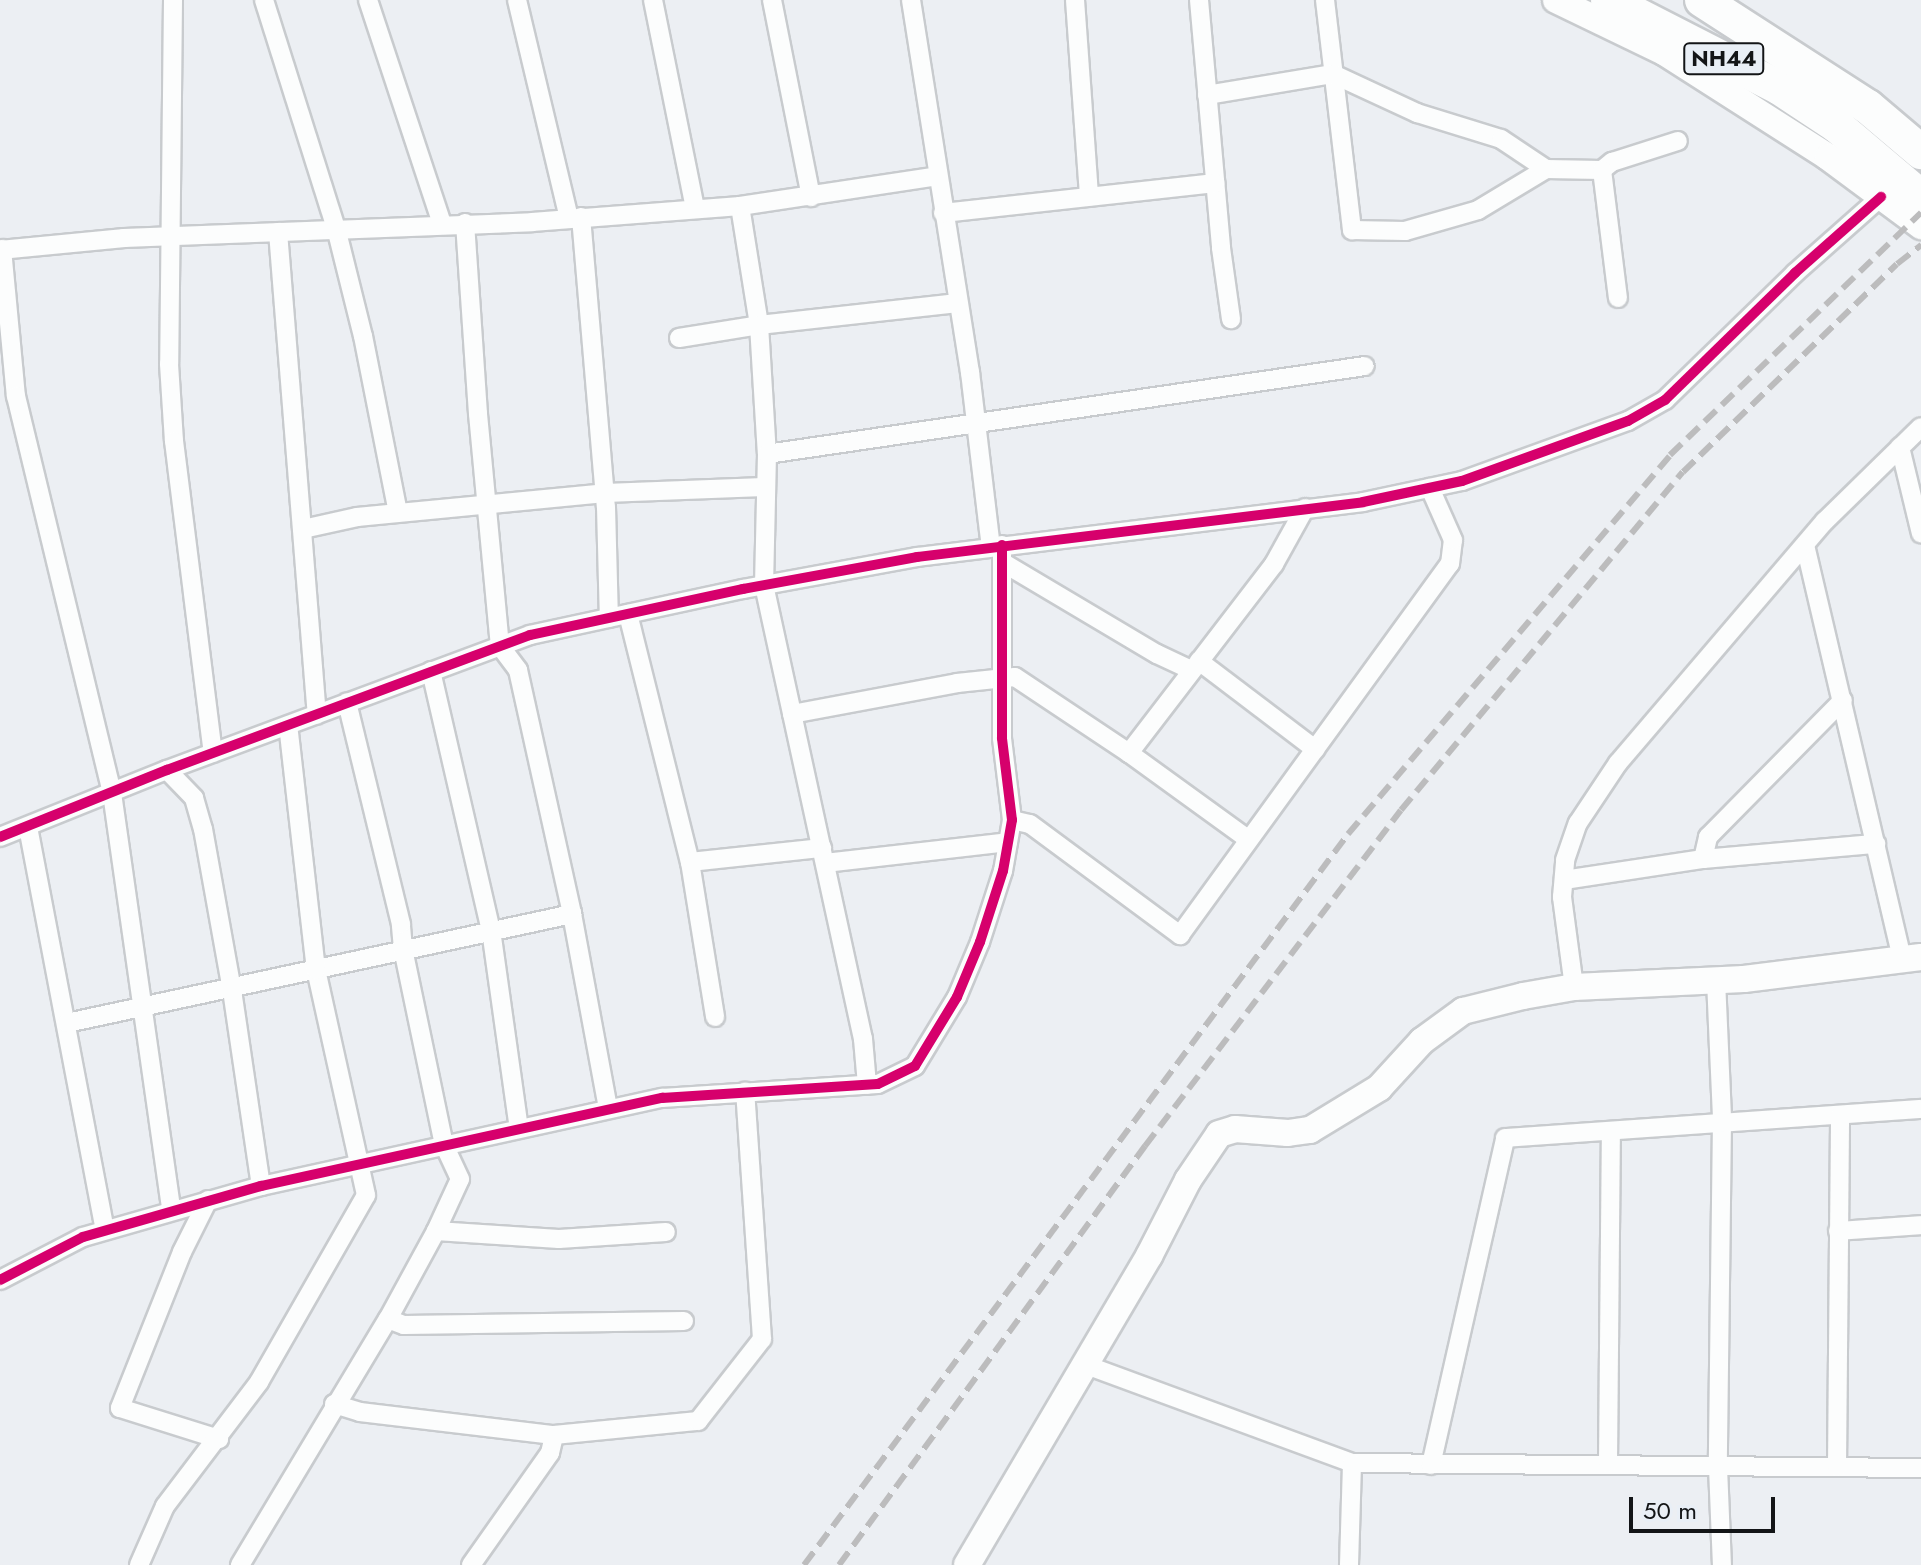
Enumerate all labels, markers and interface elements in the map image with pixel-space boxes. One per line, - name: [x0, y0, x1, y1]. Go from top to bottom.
- road number: NH44: [1682, 41, 1766, 77]
- scale bar: [1633, 1481, 1779, 1531]
- text: 50 m: [1643, 1493, 1697, 1528]

